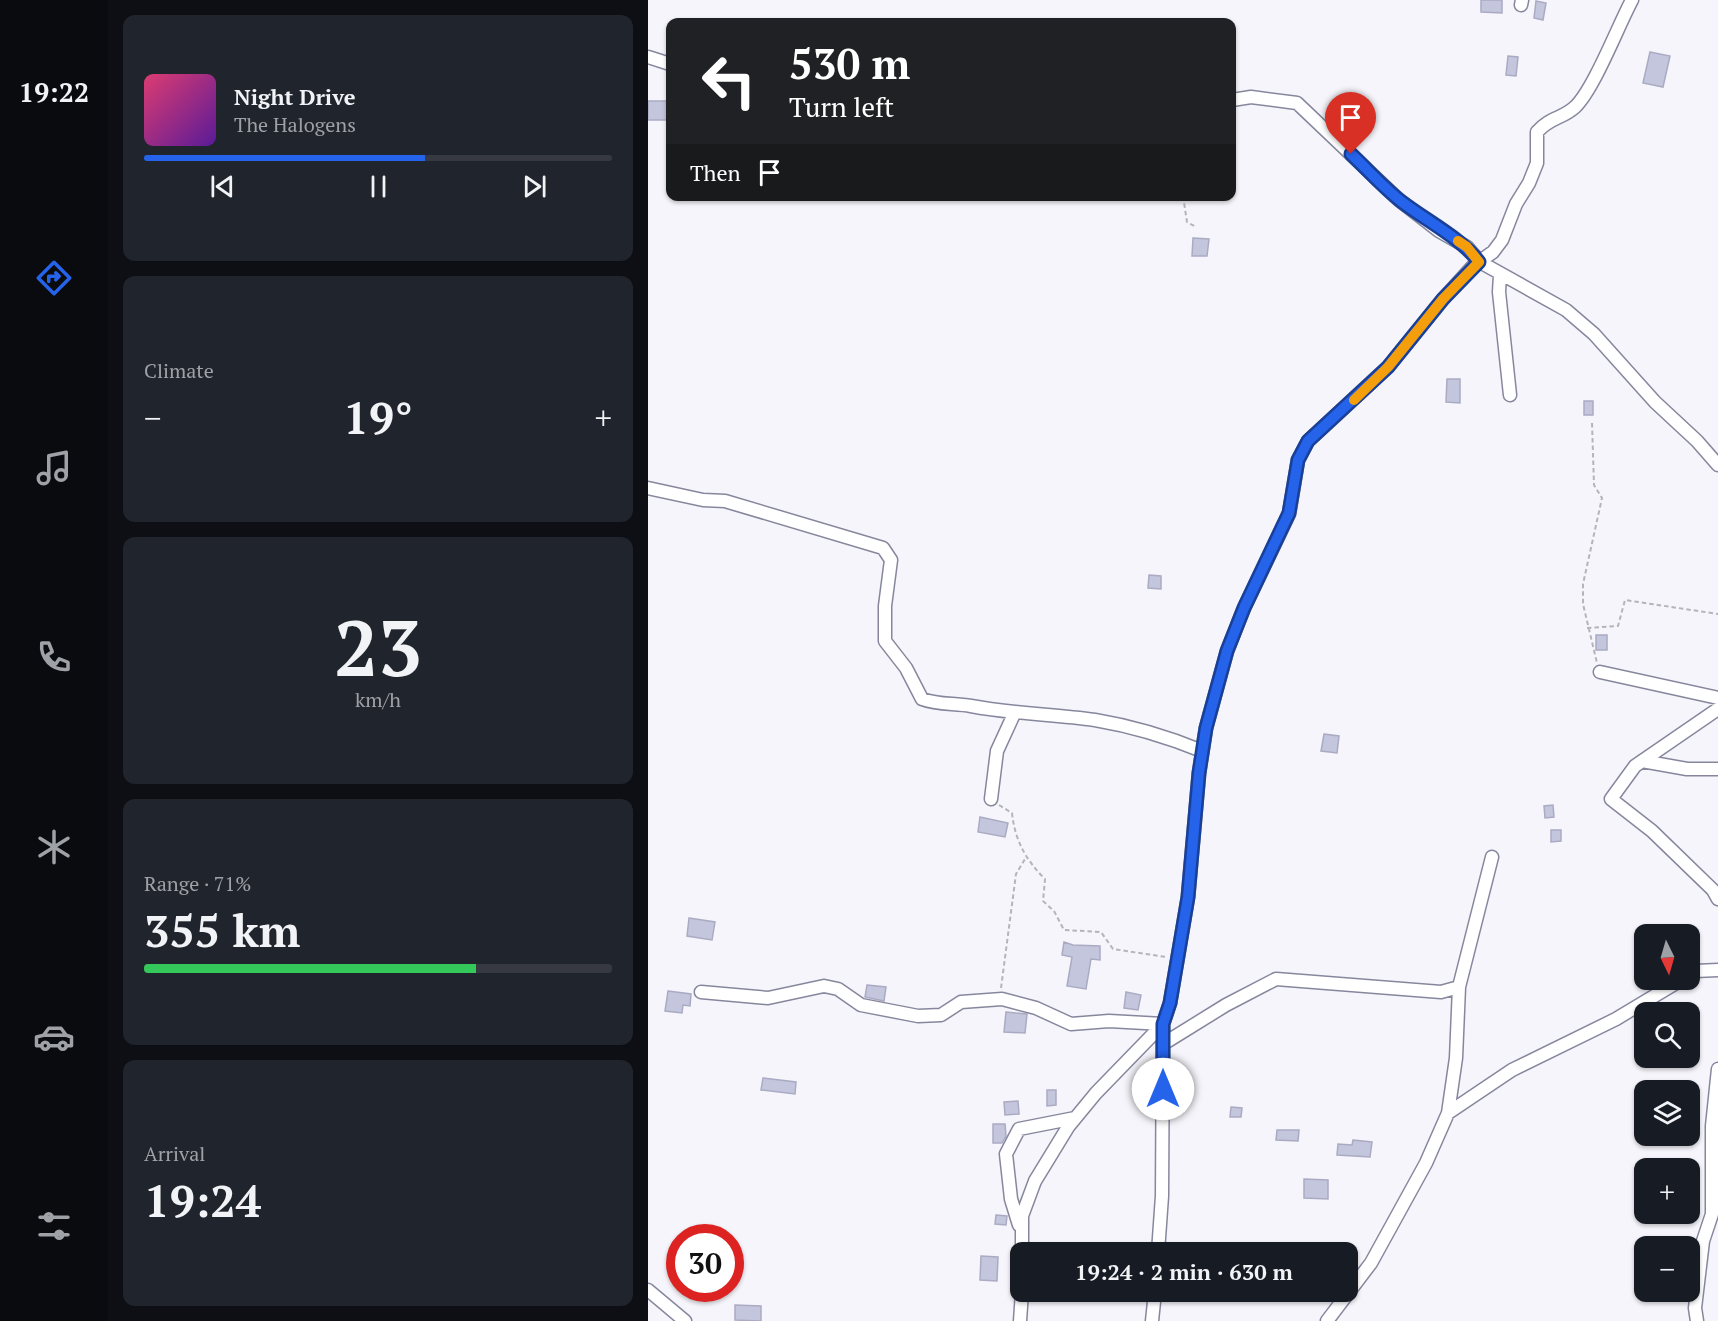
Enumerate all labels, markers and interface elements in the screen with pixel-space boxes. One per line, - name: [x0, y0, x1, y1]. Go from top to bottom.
- text: 530 m: [789, 35, 910, 91]
- icon: left: [690, 42, 768, 120]
- text: 19:22: [19, 74, 89, 110]
- text: Night Drive: [234, 82, 356, 111]
- text: Turn left: [789, 89, 894, 125]
- pin: [1325, 92, 1376, 154]
- icon: arrive: [1334, 101, 1367, 134]
- text: The Halogens: [234, 111, 356, 138]
- icon: arrive: [753, 156, 786, 189]
- text: Then: [690, 158, 741, 187]
- icon: previous: [206, 170, 239, 203]
- icon: pause: [362, 170, 395, 203]
- icon: next: [518, 170, 551, 203]
- icon: directions: [33, 257, 75, 299]
- text: Climate: [144, 357, 214, 384]
- text: 19°: [343, 387, 413, 447]
- text: −: [144, 396, 162, 439]
- text: +: [594, 396, 612, 439]
- icon: music: [33, 447, 75, 489]
- text: 23: [334, 595, 422, 698]
- icon: phone: [33, 636, 75, 678]
- text: km/h: [355, 686, 401, 713]
- icon: climate: [33, 826, 75, 868]
- text: Range · 71%: [144, 870, 251, 897]
- text: 355 km: [144, 900, 300, 960]
- north arrow: [1634, 924, 1700, 990]
- map controls: [1634, 924, 1700, 1302]
- button: search: [1634, 1002, 1700, 1068]
- icon: car: [33, 1016, 75, 1058]
- position arrow: [1131, 1057, 1195, 1121]
- button: layers: [1634, 1080, 1700, 1146]
- text: Arrival: [144, 1140, 205, 1167]
- button: +: [1634, 1158, 1700, 1224]
- text: 19:24: [144, 1170, 261, 1230]
- icon: filters: [33, 1205, 75, 1247]
- speed limit sign: 30: [666, 1224, 744, 1302]
- button: −: [1634, 1236, 1700, 1302]
- text: 19:24 · 2 min · 630 m: [1075, 1257, 1293, 1286]

